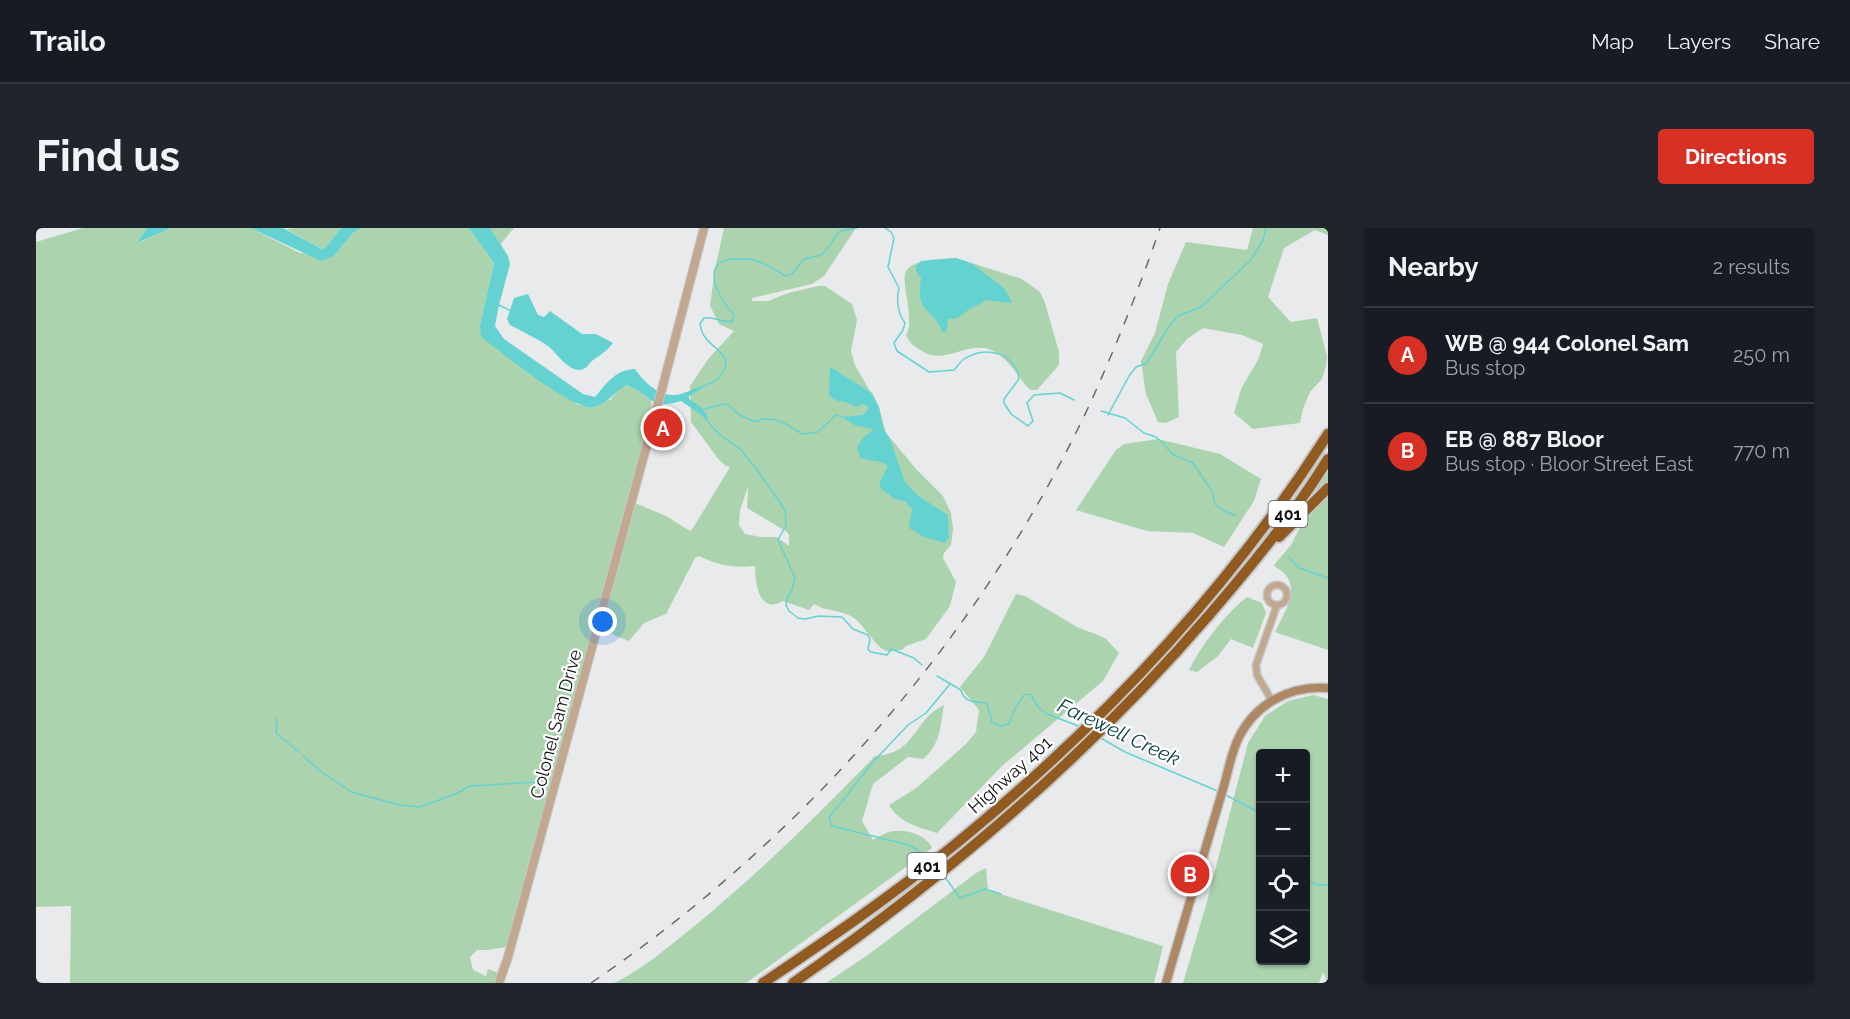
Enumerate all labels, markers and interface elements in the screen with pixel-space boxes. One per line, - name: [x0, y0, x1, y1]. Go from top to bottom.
- text: Trailo: [30, 25, 106, 58]
- text: Map: [1591, 29, 1634, 54]
- text: Layers: [1667, 29, 1731, 54]
- text: Share: [1764, 29, 1820, 54]
- button: Directions: [1658, 129, 1814, 184]
- text: Find us: [36, 132, 180, 181]
- text: Nearby: [1388, 252, 1478, 282]
- text: 2 results: [1713, 255, 1790, 279]
- text: WB @ 944 Colonel Sam: [1445, 330, 1689, 356]
- text: A: [1401, 343, 1414, 367]
- text: 250 m: [1733, 343, 1790, 367]
- text: Bus stop: [1445, 356, 1525, 380]
- pin: A: [644, 406, 682, 450]
- text: EB @ 887 Bloor: [1445, 426, 1604, 452]
- text: B: [1401, 439, 1414, 463]
- text: 770 m: [1733, 439, 1790, 463]
- text: Bus stop · Bloor Street East: [1445, 452, 1694, 476]
- road number: 401: [1268, 501, 1308, 527]
- your location: [588, 607, 617, 636]
- street label: Colonel Sam Drive: [526, 647, 586, 801]
- water label: Farewell Creek: [1054, 693, 1184, 771]
- street label: Highway 401: [964, 732, 1056, 818]
- map controls: [1256, 749, 1310, 965]
- button: +: [1256, 749, 1310, 803]
- button: −: [1256, 803, 1310, 857]
- pin: B: [1170, 852, 1210, 896]
- road number: 401: [908, 853, 946, 879]
- button: locate: [1256, 857, 1310, 911]
- button: layers: [1256, 911, 1310, 965]

